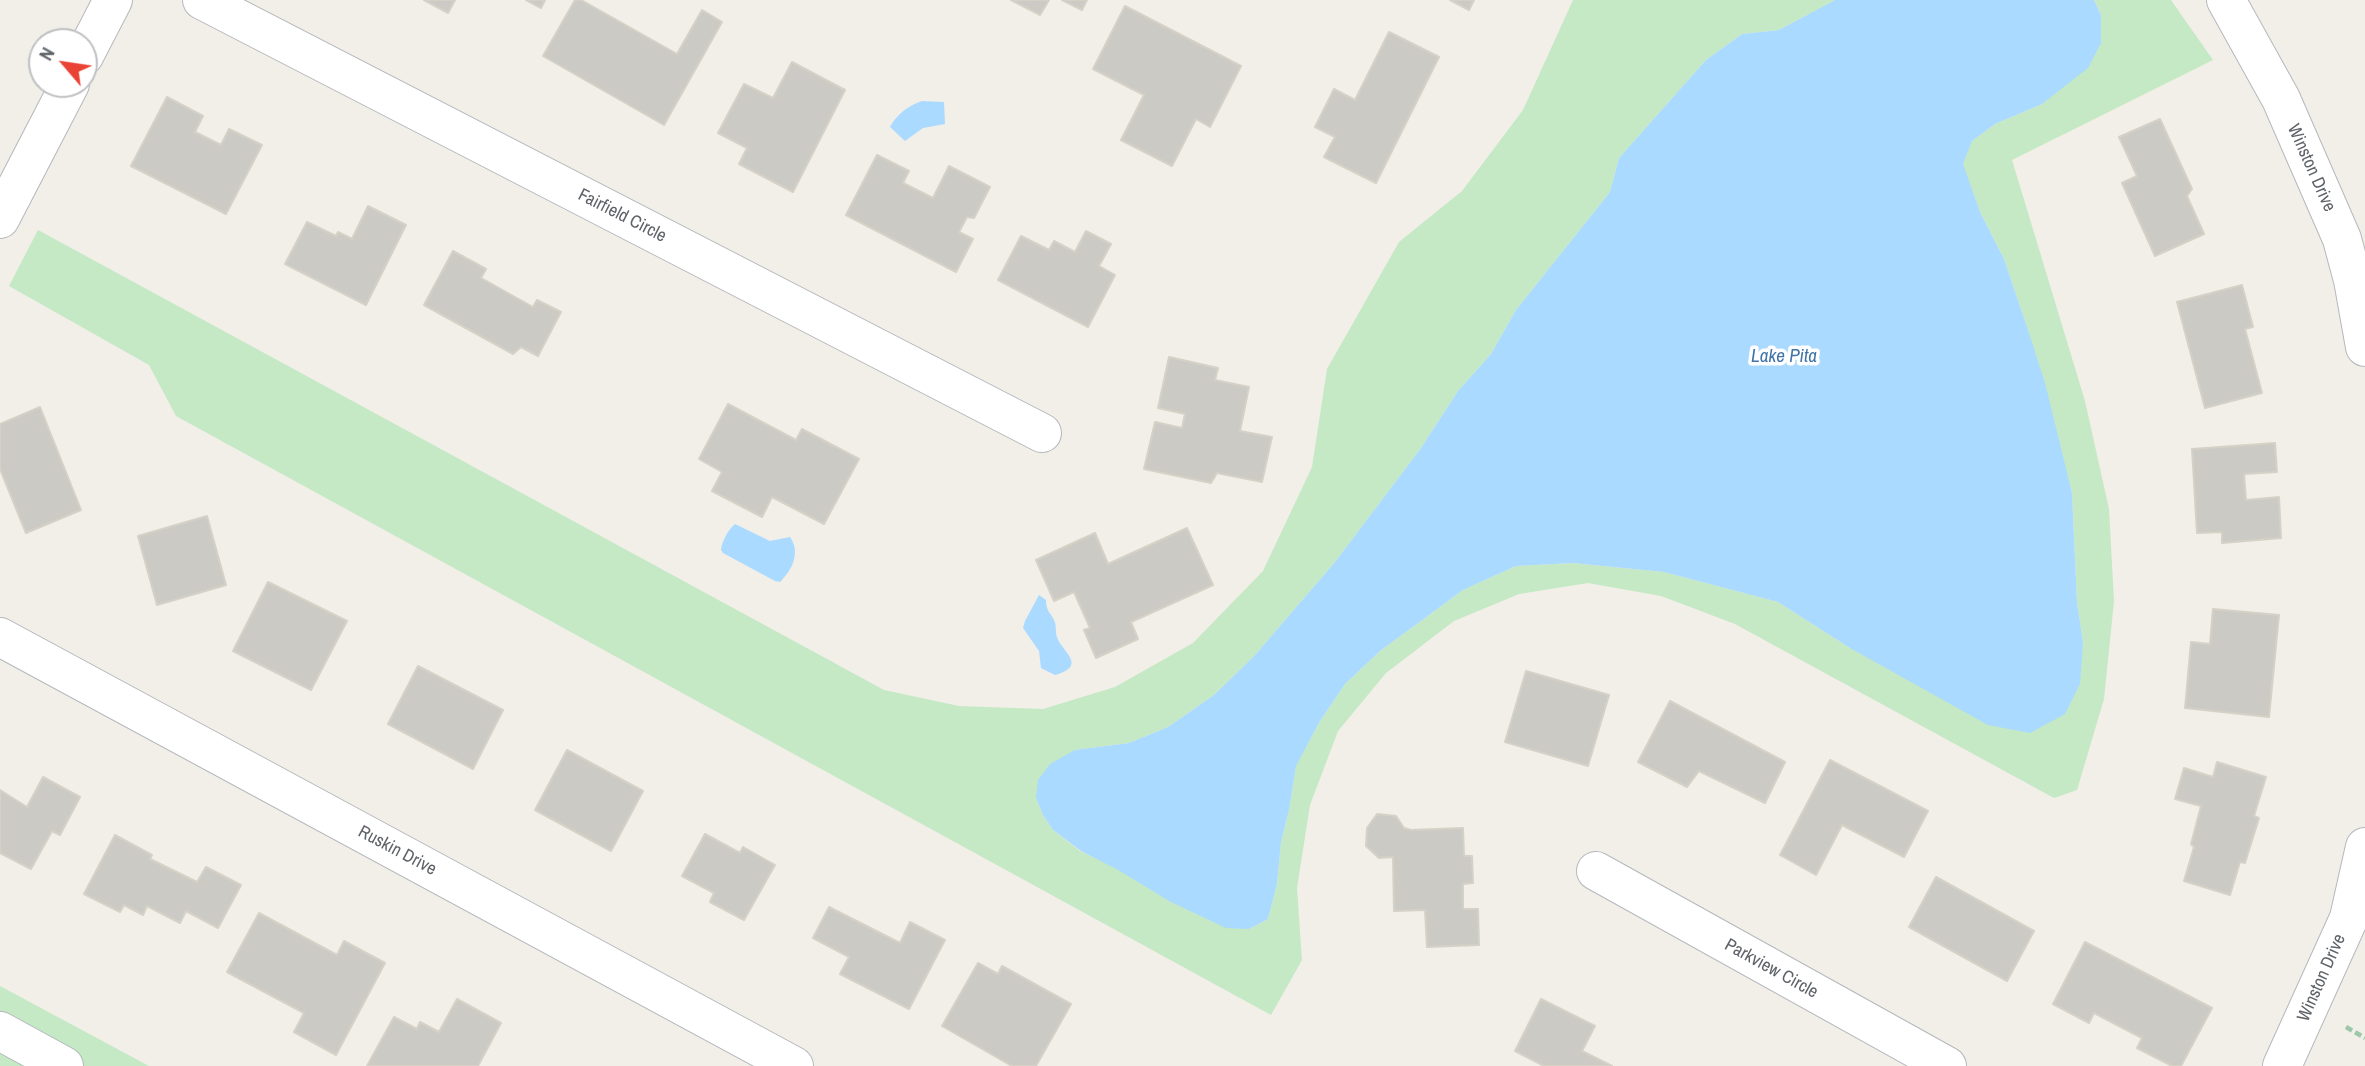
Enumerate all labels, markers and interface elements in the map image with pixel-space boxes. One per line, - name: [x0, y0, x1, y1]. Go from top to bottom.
- north arrow: [28, 28, 98, 98]
- text: N: [32, 43, 60, 65]
- street label: Winston Drive: [2282, 121, 2340, 215]
- street label: Fairfield Circle: [574, 185, 670, 247]
- water label: Lake Pita: [1751, 346, 1817, 368]
- street label: Ruskin Drive: [354, 821, 440, 881]
- street label: Winston Drive: [2293, 931, 2351, 1025]
- street label: Parkview Circle: [1721, 935, 1821, 1003]

